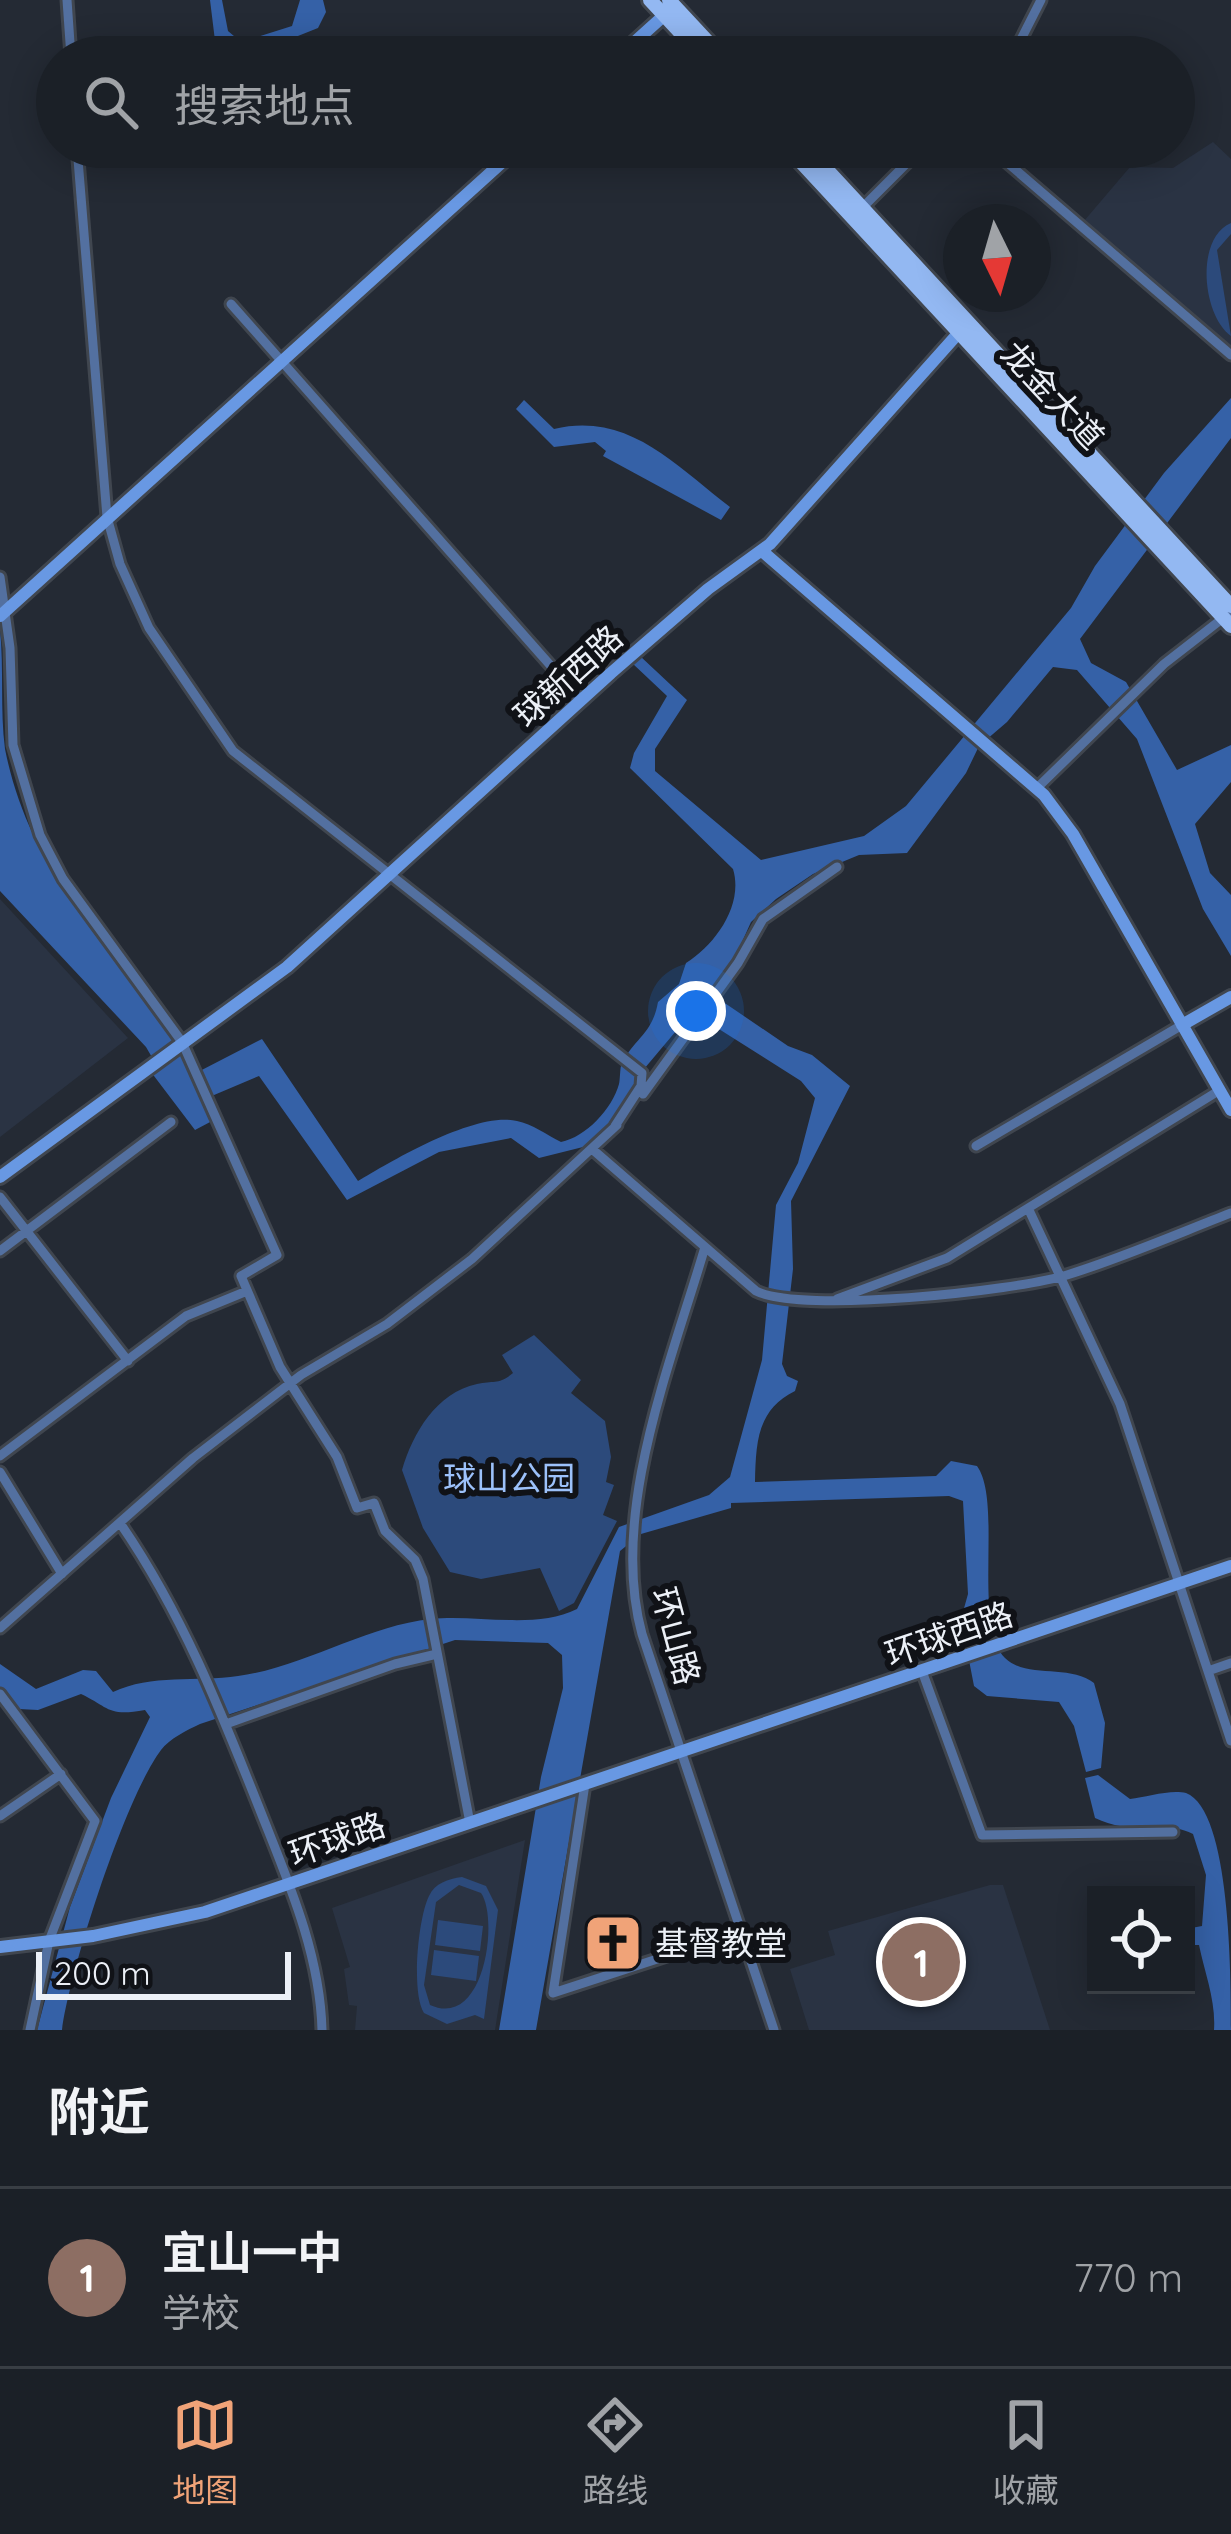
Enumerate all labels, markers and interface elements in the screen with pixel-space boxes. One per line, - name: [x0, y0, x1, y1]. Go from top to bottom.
- search box: [36, 36, 1195, 168]
- icon: search: [78, 69, 144, 135]
- text: 搜索地点: [174, 77, 354, 133]
- north arrow: [943, 204, 1051, 312]
- street label: 龙金大道: [993, 332, 1113, 457]
- street label: 球新西路: [505, 616, 630, 735]
- your location: [666, 981, 726, 1041]
- park label: 球山公园: [443, 1457, 575, 1498]
- street label: 环山路: [644, 1583, 709, 1689]
- street label: 环球西路: [880, 1593, 1018, 1674]
- street label: 环球路: [283, 1803, 390, 1874]
- map controls: [1087, 1886, 1195, 1994]
- button: locate: [1087, 1886, 1195, 1994]
- church icon: 基督教堂: [582, 1912, 644, 1974]
- pin: 1: [882, 1917, 960, 2007]
- place label: 基督教堂: [655, 1922, 787, 1963]
- scale bar: [36, 1946, 291, 1999]
- text: 200 m: [54, 1952, 151, 1993]
- text: 附近: [48, 2079, 150, 2143]
- text: 宜山一中: [162, 2224, 342, 2280]
- text: 1: [79, 2253, 95, 2302]
- text: 770 m: [1074, 2253, 1183, 2302]
- text: 学校: [162, 2288, 240, 2337]
- tab: 地图: [172, 2392, 238, 2512]
- tab: 路线: [582, 2392, 648, 2512]
- tab: 收藏: [993, 2392, 1059, 2512]

